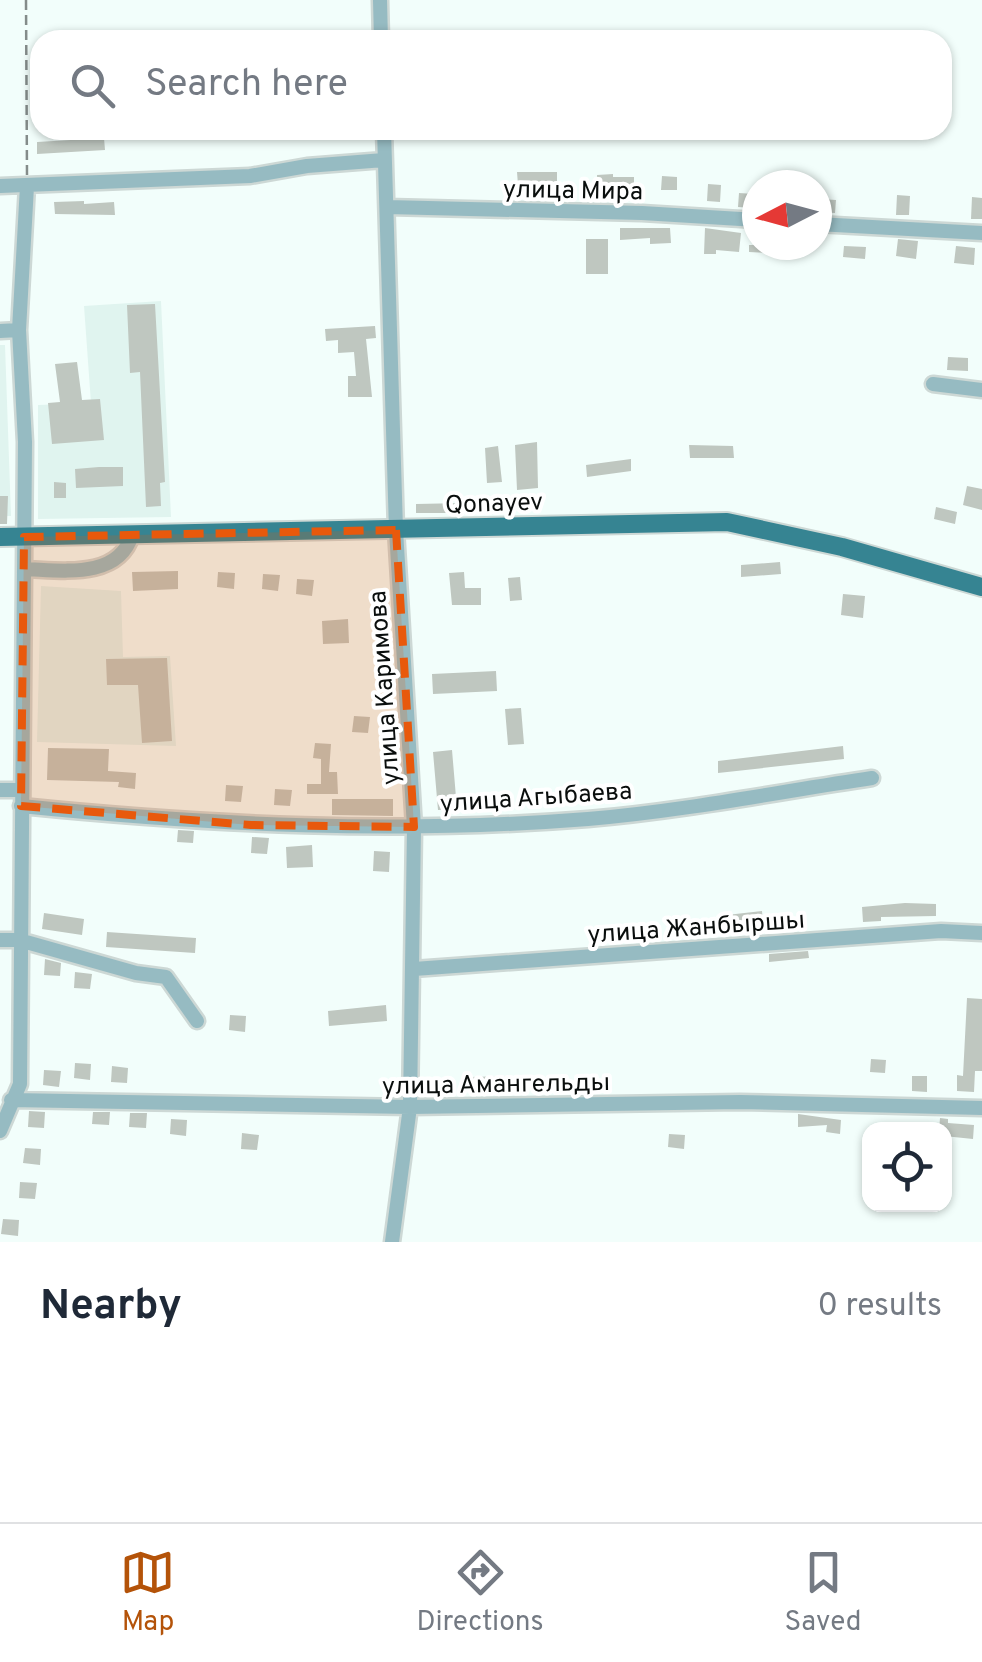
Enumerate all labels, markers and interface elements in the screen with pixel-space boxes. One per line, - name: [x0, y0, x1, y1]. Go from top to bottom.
- search box: [30, 30, 952, 140]
- icon: search: [65, 58, 120, 113]
- text: Search here: [145, 61, 348, 110]
- north arrow: [742, 170, 832, 260]
- street label: улица Мира: [503, 175, 643, 209]
- street label: Qonayev: [445, 487, 544, 523]
- street label: улица Каримова: [363, 589, 409, 786]
- street label: улица Агыбаева: [439, 776, 633, 822]
- street label: улица Жанбыршы: [586, 905, 806, 953]
- street label: улица Амангельды: [382, 1068, 610, 1104]
- map controls: [862, 1122, 952, 1212]
- button: locate: [862, 1122, 952, 1212]
- text: Nearby: [40, 1281, 182, 1334]
- text: 0 results: [817, 1287, 942, 1327]
- tab: Map: [120, 1545, 175, 1641]
- tab: Directions: [416, 1545, 544, 1641]
- tab: Saved: [785, 1545, 862, 1641]

